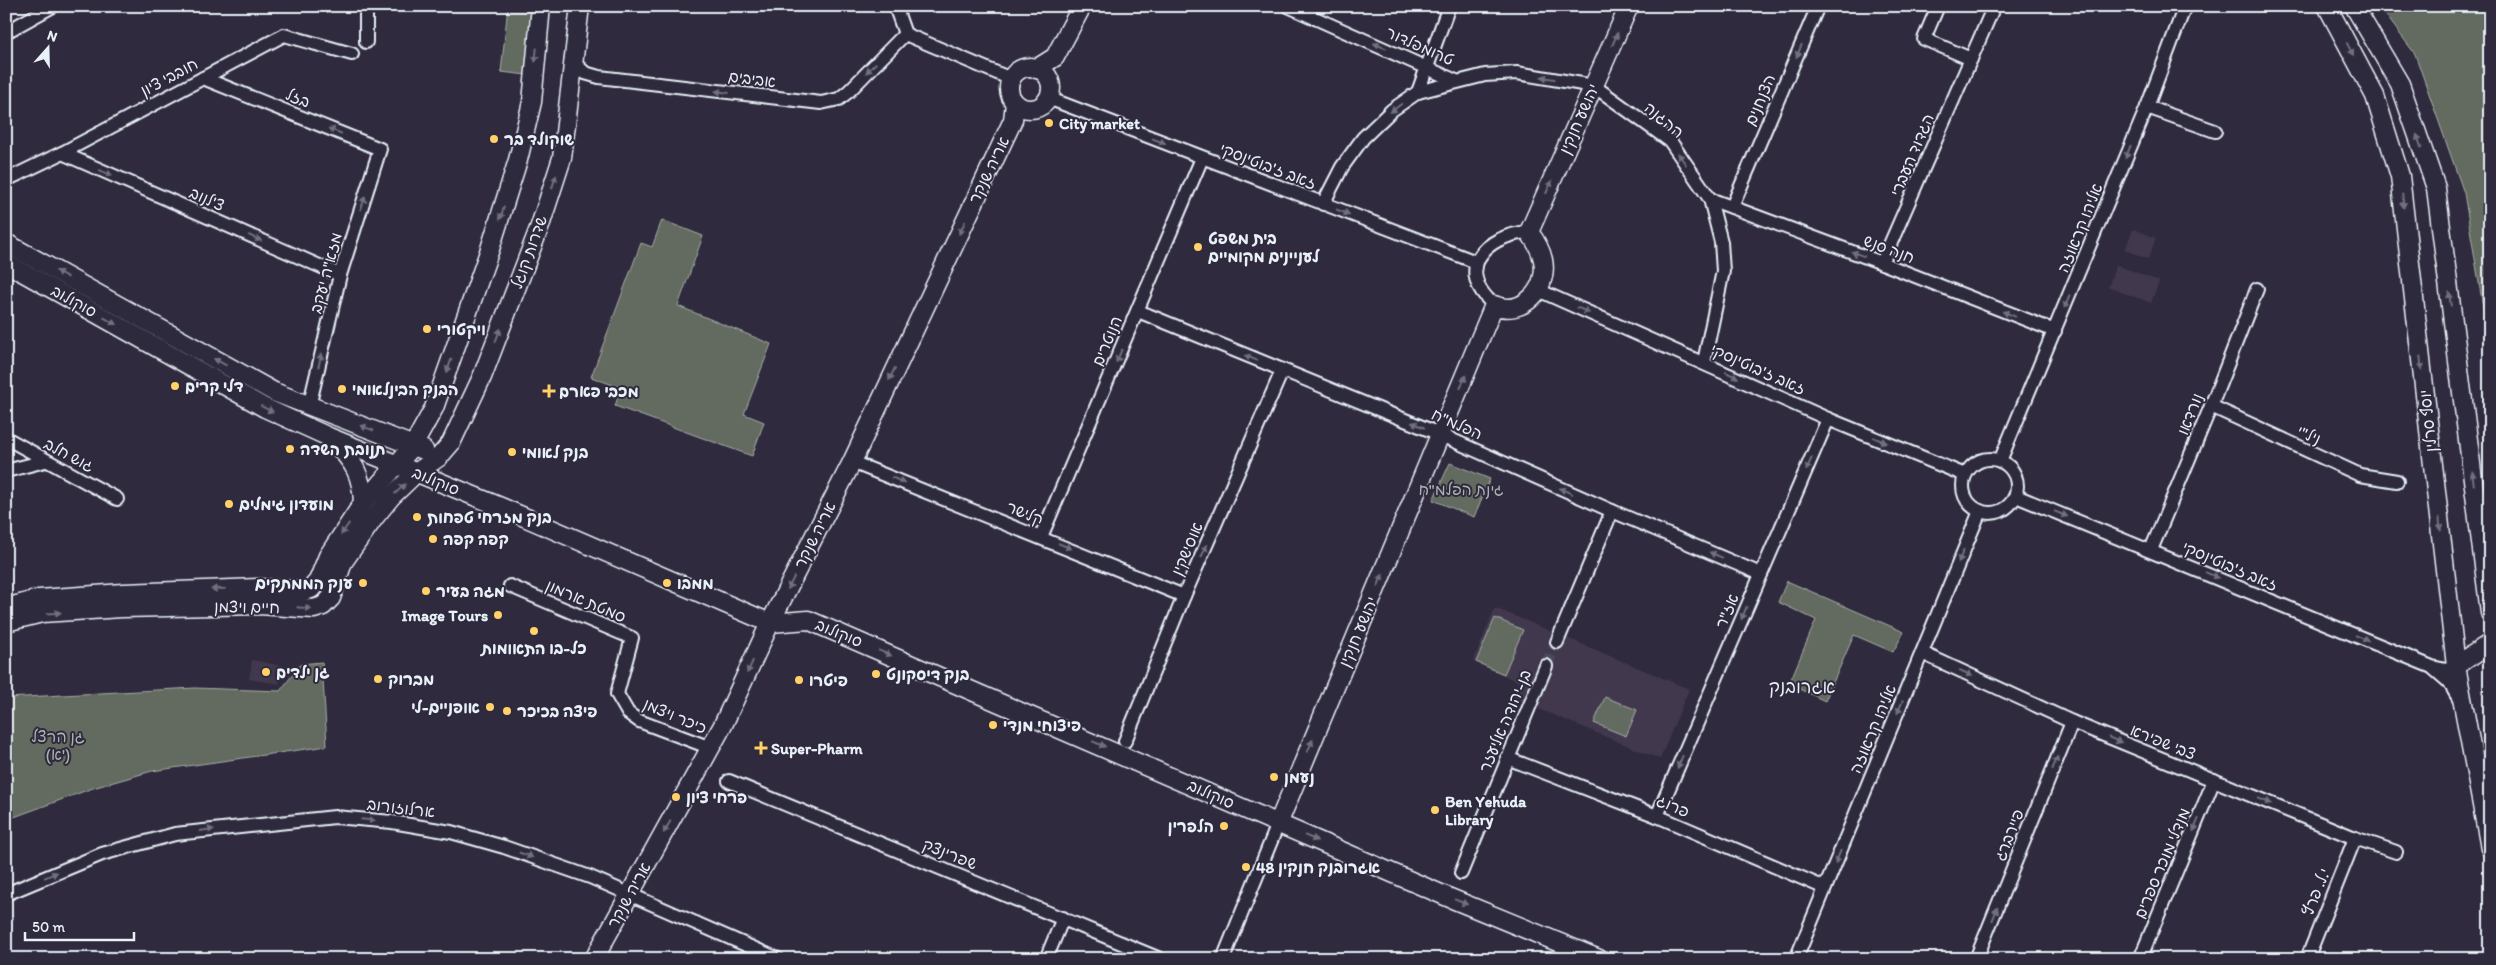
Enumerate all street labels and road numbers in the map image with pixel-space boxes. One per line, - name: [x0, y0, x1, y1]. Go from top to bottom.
- street label: טרומפלדור: [1383, 23, 1457, 69]
- street label: חובבי ציון: [137, 54, 201, 100]
- street label: אביבים: [727, 67, 777, 91]
- street label: הצנחנים: [1741, 71, 1779, 129]
- street label: יהושע חנקין: [1555, 81, 1603, 157]
- street label: בזל: [283, 85, 313, 111]
- street label: ההגנה: [1640, 98, 1688, 142]
- street label: הגדוד העברי: [1886, 111, 1938, 199]
- street label: אריה שנקר: [965, 133, 1013, 207]
- street label: זאב ז'בוטינסקי: [1217, 139, 1319, 193]
- street label: אליהו קראוזה: [2053, 180, 2107, 276]
- street label: צ'לנוב: [187, 183, 227, 215]
- street label: שדרות קוגל: [507, 213, 552, 292]
- street label: מזא"ה יעקב: [306, 230, 346, 316]
- street label: חנה סנש: [1861, 231, 1917, 267]
- street label: סוקולוב: [47, 281, 100, 322]
- street label: הנוטרים: [1088, 313, 1126, 369]
- street label: זאב ז'בוטינסקי: [1708, 340, 1808, 398]
- street label: יוסף סרלין: [2415, 389, 2441, 453]
- street label: נורדאו: [2173, 390, 2207, 438]
- street label: הפלמ"ח: [1429, 404, 1485, 444]
- street label: ניל"י: [2294, 421, 2324, 449]
- street label: גוש חלב: [41, 434, 97, 476]
- street label: סוקולוב: [409, 463, 462, 500]
- street label: קלישר: [1004, 497, 1046, 530]
- street label: אריה שנקר: [790, 499, 840, 571]
- street label: אוסישקין: [1167, 519, 1208, 579]
- street label: זאב ז'בוטינסקי: [2179, 537, 2281, 595]
- street label: סמטת ארמון: [543, 576, 629, 627]
- street label: אז"ר: [1711, 591, 1743, 631]
- street label: יהושע חנקין: [1335, 594, 1381, 670]
- street label: חיים ויצמן: [214, 597, 280, 618]
- street label: סוקולוב: [812, 615, 865, 652]
- street label: בן-יהודה אליעזר: [1475, 667, 1535, 775]
- street label: אליהו קראוזה: [1846, 682, 1901, 777]
- street label: כיכר ויצמן: [640, 694, 710, 739]
- street label: צבי שפירא: [2128, 720, 2198, 764]
- street label: סוקולוב: [1184, 775, 1237, 814]
- street label: פרוג: [1654, 791, 1692, 821]
- street label: ארלוזורוב: [366, 794, 436, 822]
- street label: מנדלי מוכר ספרים: [2130, 805, 2194, 921]
- street label: פיירברג: [1990, 806, 2028, 864]
- street label: שפרינצק: [920, 835, 980, 873]
- street label: אריה שנקר: [603, 859, 655, 931]
- street label: י.ל. פרץ: [2298, 866, 2334, 918]

